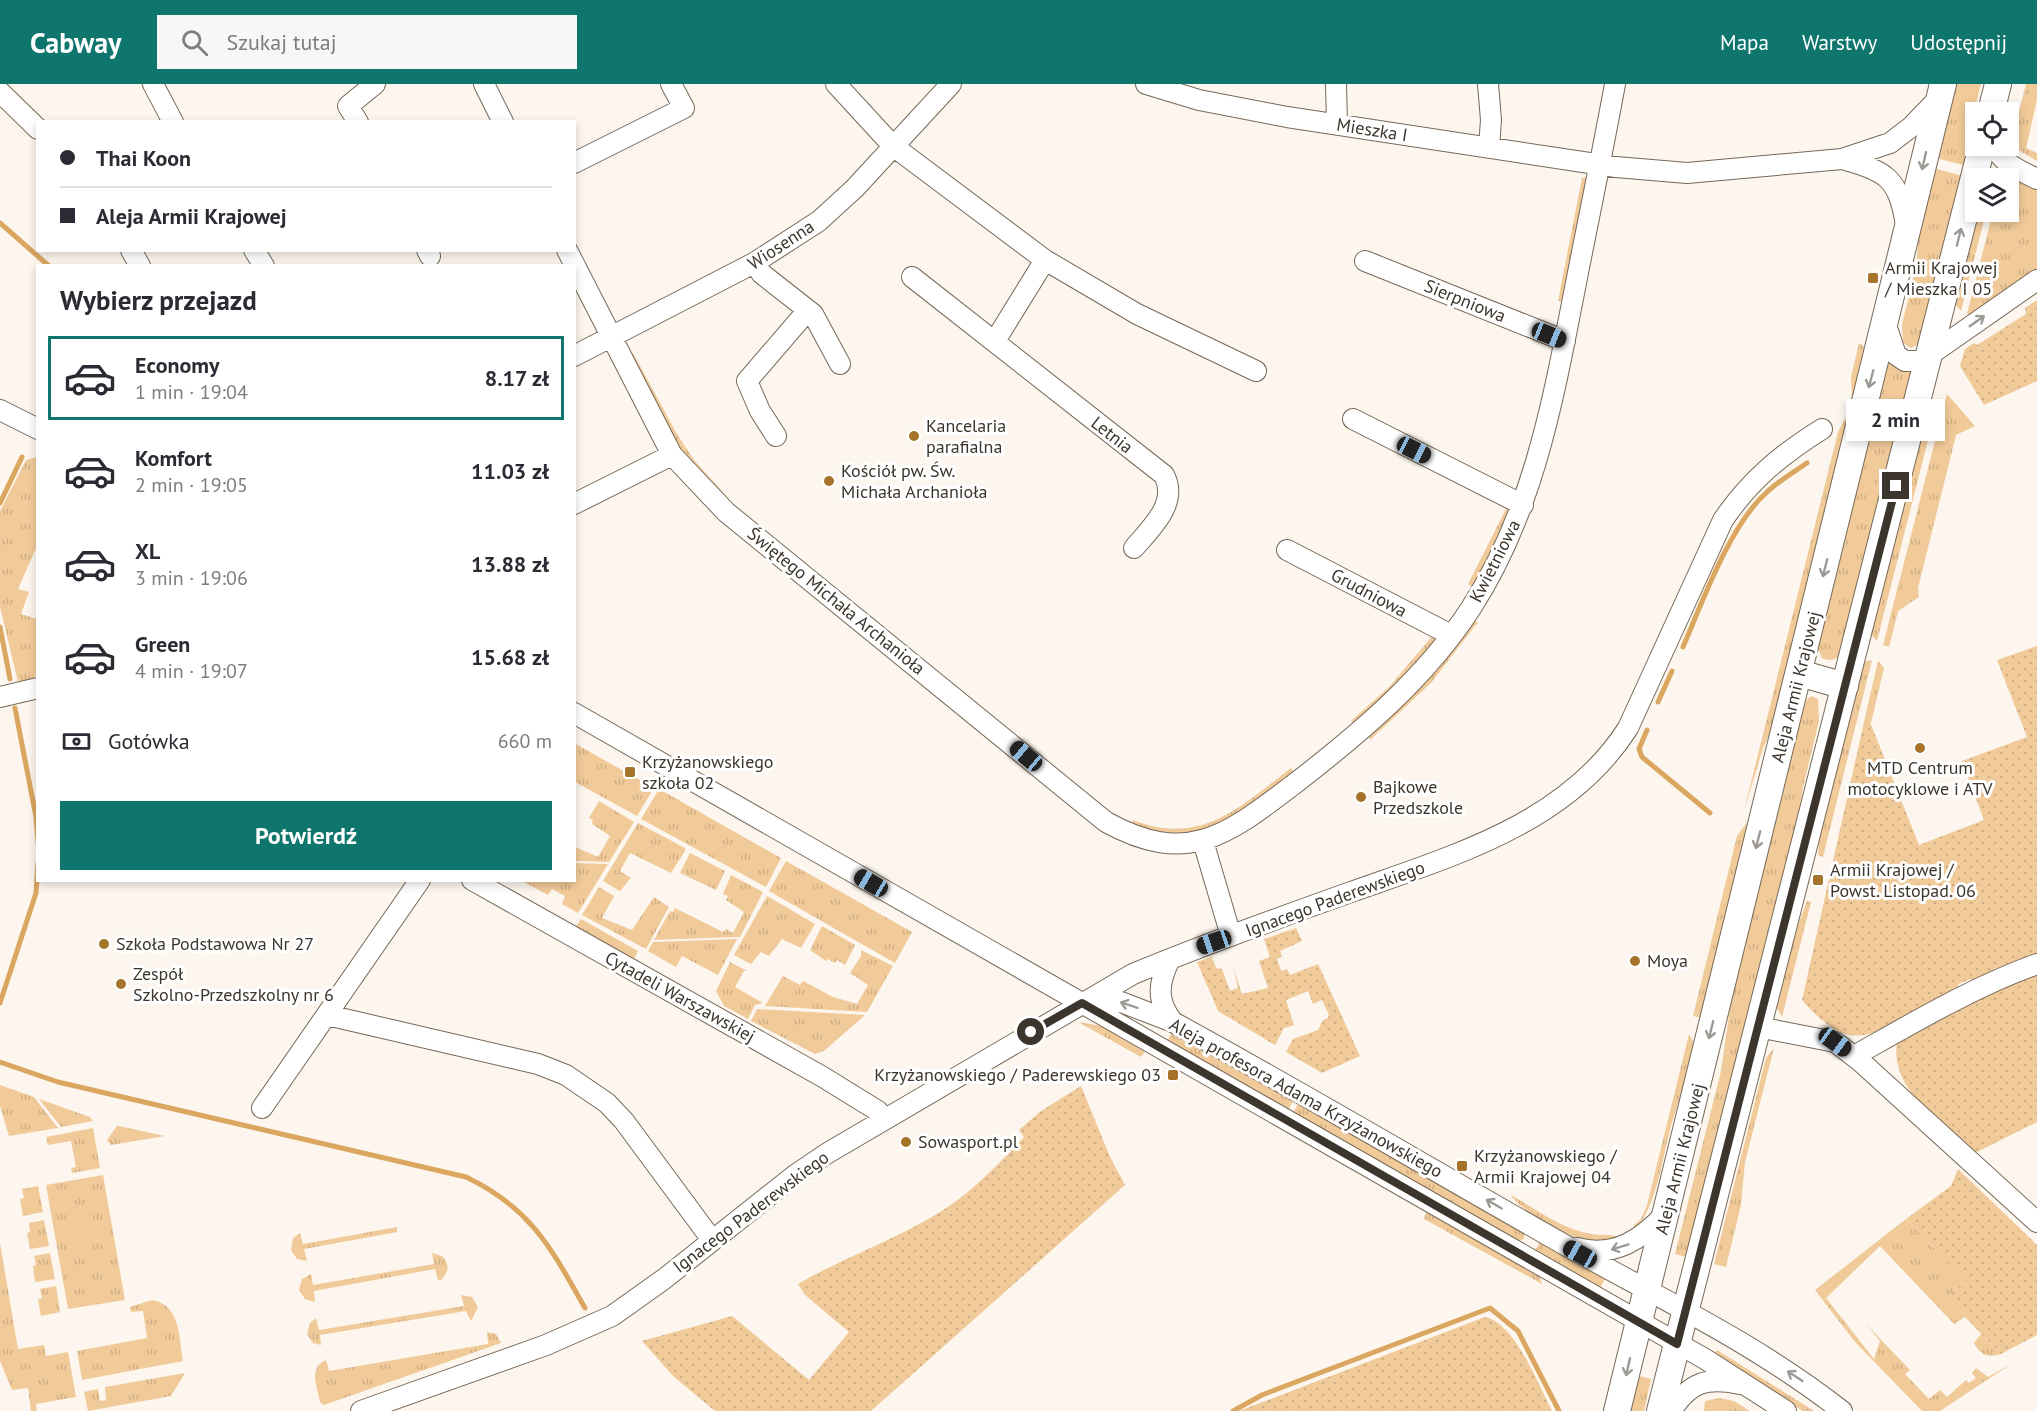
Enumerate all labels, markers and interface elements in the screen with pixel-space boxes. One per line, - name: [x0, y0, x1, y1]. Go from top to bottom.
- search box: [157, 15, 577, 69]
- text: Cabway: [30, 24, 121, 61]
- icon: search: [178, 26, 211, 59]
- text: Szukaj tutaj: [226, 28, 337, 56]
- text: Mapa: [1720, 29, 1769, 56]
- text: Warstwy: [1802, 29, 1877, 56]
- text: Udostępnij: [1910, 29, 2007, 56]
- map controls: [1965, 102, 2019, 222]
- button: locate: [1965, 102, 2019, 156]
- street label: Mieszka I: [1335, 113, 1409, 146]
- text: Thai Koon: [96, 144, 191, 172]
- one-way arrow: [1918, 151, 1929, 170]
- button: layers: [1965, 168, 2019, 222]
- text: Aleja Armii Krajowej: [96, 202, 287, 230]
- street label: Wiosenna: [743, 215, 818, 275]
- one-way arrow: [1954, 228, 1966, 247]
- place label: Armii Krajowej / Mieszka I 05: [1884, 256, 1997, 300]
- marker: Armii Krajowej / Mieszka I 05: [1866, 271, 1880, 285]
- street label: Sierpniowa: [1421, 274, 1509, 327]
- text: Wybierz przejazd: [60, 283, 257, 317]
- one-way arrow: [1968, 315, 1985, 327]
- car: [1529, 320, 1569, 350]
- icon: car: [63, 351, 117, 405]
- text: Economy: [135, 351, 219, 379]
- text: 8.17 zł: [485, 364, 549, 392]
- one-way arrow: [1865, 369, 1877, 388]
- text: 1 min · 19:04: [135, 379, 248, 405]
- callout: 2 min: [1846, 399, 1946, 441]
- text: 2 min: [1871, 407, 1920, 433]
- street label: Letnia: [1087, 411, 1138, 458]
- place label: Kancelaria parafialna: [926, 414, 1006, 458]
- marker: Kancelaria parafialna: [907, 429, 921, 443]
- car: [1394, 434, 1434, 466]
- icon: car: [63, 444, 117, 498]
- text: Komfort: [135, 444, 212, 472]
- text: 11.03 zł: [471, 457, 549, 485]
- place label: Kościół pw. Św. Michała Archanioła: [841, 459, 987, 503]
- text: 2 min · 19:05: [135, 472, 248, 498]
- route end: [1882, 472, 1909, 499]
- marker: Kościół pw. Św. Michała Archanioła: [822, 474, 836, 488]
- street label: Kwietniowa: [1464, 516, 1525, 606]
- street label: Świętego Michała Archanioła: [743, 522, 930, 679]
- icon: car: [63, 537, 117, 591]
- text: XL: [135, 537, 160, 565]
- text: 13.88 zł: [471, 550, 549, 578]
- one-way arrow: [1819, 559, 1831, 578]
- street label: Grudniowa: [1327, 563, 1411, 622]
- text: 3 min · 19:06: [135, 565, 248, 591]
- street label: Aleja Armii Krajowej: [1766, 609, 1825, 765]
- icon: car: [63, 630, 117, 684]
- text: Green: [135, 630, 190, 658]
- text: 15.68 zł: [471, 643, 549, 671]
- text: 4 min · 19:07: [135, 658, 248, 684]
- icon: cash: [60, 725, 93, 758]
- text: Gotówka: [108, 727, 190, 755]
- text: 660 m: [498, 728, 552, 754]
- car: [1006, 738, 1046, 774]
- marker: MTD Centrum motocyklowe i ATV: [1913, 741, 1927, 755]
- place label: Krzyżanowskiego szkoła 02: [642, 750, 773, 794]
- place label: MTD Centrum motocyklowe i ATV: [1847, 756, 1993, 800]
- marker: Krzyżanowskiego szkoła 02: [623, 765, 637, 779]
- place label: Bajkowe Przedszkole: [1373, 775, 1463, 819]
- marker: Bajkowe Przedszkole: [1354, 790, 1368, 804]
- button: Potwierdź: [60, 801, 552, 870]
- one-way arrow: [1752, 831, 1763, 850]
- street label: Ignacego Paderewskiego: [1242, 855, 1428, 942]
- place label: Armii Krajowej / Powst. Listopad. 06: [1830, 858, 1976, 902]
- car: [851, 866, 891, 900]
- marker: Armii Krajowej / Powst. Listopad. 06: [1811, 873, 1825, 887]
- car: [1194, 928, 1234, 956]
- place label: Szkoła Podstawowa Nr 27: [116, 932, 314, 955]
- marker: Szkoła Podstawowa Nr 27: [97, 937, 111, 951]
- street label: Cytadeli Warszawskiej: [601, 946, 759, 1047]
- place label: Moya: [1647, 949, 1688, 972]
- marker: Moya: [1628, 954, 1642, 968]
- place label: Zespół Szkolno-Przedszkolny nr 6: [133, 962, 334, 1006]
- marker: Zespół Szkolno-Przedszkolny nr 6: [114, 977, 128, 991]
- one-way arrow: [1120, 998, 1139, 1009]
- street label: Aleja profesora Adama Krzyżanowskiego: [1166, 1013, 1447, 1183]
- route start: [1017, 1018, 1044, 1045]
- one-way arrow: [1705, 1020, 1717, 1039]
- car: [1815, 1024, 1855, 1060]
- place label: Krzyżanowskiego / Paderewskiego 03: [874, 1063, 1161, 1086]
- marker: Krzyżanowskiego / Paderewskiego 03: [1166, 1068, 1180, 1082]
- street label: Aleja Armii Krajowej: [1650, 1081, 1709, 1237]
- place label: Sowasport.pl: [918, 1130, 1019, 1153]
- marker: Sowasport.pl: [899, 1135, 913, 1149]
- place label: Krzyżanowskiego / Armii Krajowej 04: [1474, 1144, 1618, 1188]
- street label: Ignacego Paderewskiego: [668, 1145, 833, 1278]
- marker: Krzyżanowskiego / Armii Krajowej 04: [1455, 1159, 1469, 1173]
- one-way arrow: [1486, 1198, 1503, 1210]
- car: [1560, 1237, 1600, 1271]
- one-way arrow: [1611, 1242, 1630, 1253]
- one-way arrow: [1622, 1357, 1634, 1376]
- one-way arrow: [1787, 1370, 1804, 1382]

